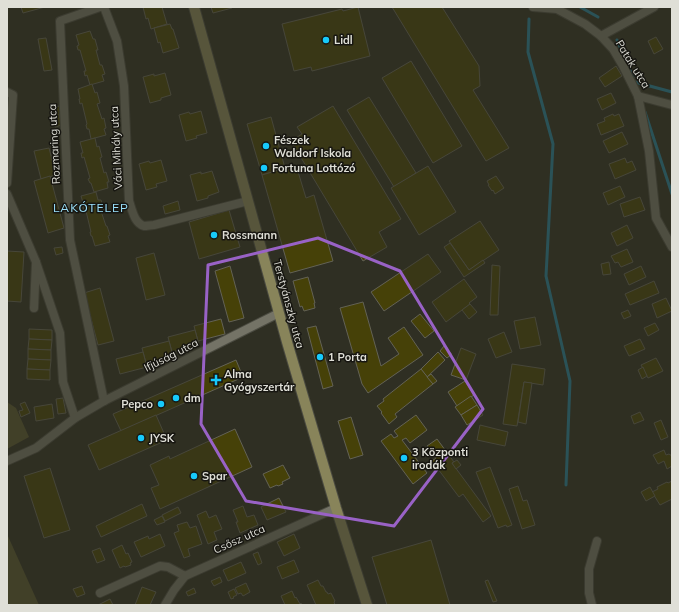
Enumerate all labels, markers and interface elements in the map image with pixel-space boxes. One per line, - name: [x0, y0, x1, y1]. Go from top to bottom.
- place label: Lidl: [334, 33, 353, 47]
- marker: Lidl: [321, 35, 331, 45]
- street label: Patak utca: [613, 37, 653, 91]
- street label: Rozmaring utca: [45, 104, 63, 184]
- street label: Váci Mihály utca: [107, 106, 125, 190]
- place label: Fészek Waldorf Iskola: [274, 133, 351, 160]
- marker: Fészek Waldorf Iskola: [261, 141, 271, 151]
- place label: Fortuna Lottózó: [272, 161, 356, 175]
- marker: Fortuna Lottózó: [259, 163, 269, 173]
- district label: LAKÓTELEP: [53, 200, 129, 215]
- place label: Rossmann: [222, 228, 277, 242]
- marker: Rossmann: [209, 230, 219, 240]
- street label: Terstyánszky utca: [270, 258, 308, 350]
- street label: Ifjúság utca: [141, 335, 201, 375]
- place label: 1 Porta: [328, 350, 367, 364]
- marker: 1 Porta: [315, 352, 325, 362]
- place label: Alma Gyógyszertár: [224, 367, 295, 394]
- marker: Alma Gyógyszertár: [211, 375, 221, 385]
- place label: dm: [184, 391, 201, 405]
- marker: dm: [171, 393, 181, 403]
- place label: Pepco: [121, 397, 153, 411]
- marker: Pepco: [156, 399, 166, 409]
- place label: JYSK: [149, 431, 175, 445]
- marker: JYSK: [136, 433, 146, 443]
- place label: 3 Központi irodák: [412, 445, 468, 472]
- marker: 3 Központi irodák: [399, 453, 409, 463]
- place label: Spar: [202, 469, 228, 483]
- marker: Spar: [189, 471, 199, 481]
- street label: Csősz utca: [211, 521, 267, 557]

